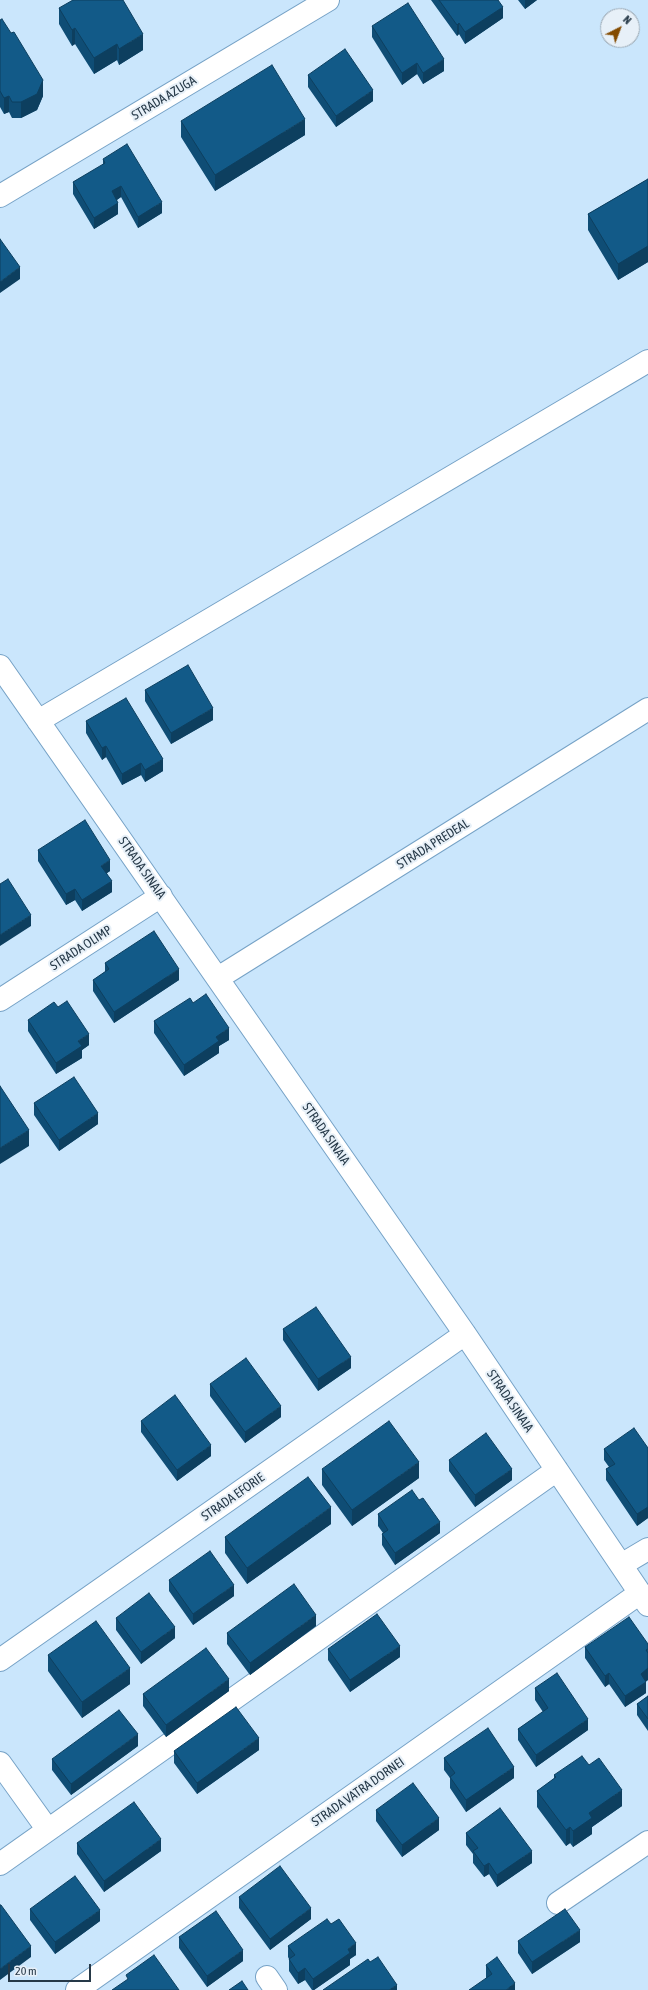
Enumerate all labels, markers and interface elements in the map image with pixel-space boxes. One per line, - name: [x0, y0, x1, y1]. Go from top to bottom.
- north arrow: [600, 8, 640, 48]
- text: N: [621, 13, 634, 26]
- street label: STRADA AZUGA: [129, 73, 199, 123]
- street label: STRADA PREDEAL: [394, 816, 472, 872]
- street label: STRADA SINAIA: [115, 834, 169, 902]
- street label: STRADA OLIMP: [47, 922, 115, 974]
- street label: STRADA SINAIA: [299, 1100, 353, 1168]
- street label: STRADA SINAIA: [483, 1367, 537, 1435]
- street label: STRADA EFORIE: [199, 1470, 267, 1524]
- street label: STRADA VATRA DORNEI: [309, 1754, 407, 1830]
- scale bar: [10, 1956, 93, 1982]
- text: 20 m: [15, 1964, 37, 1978]

